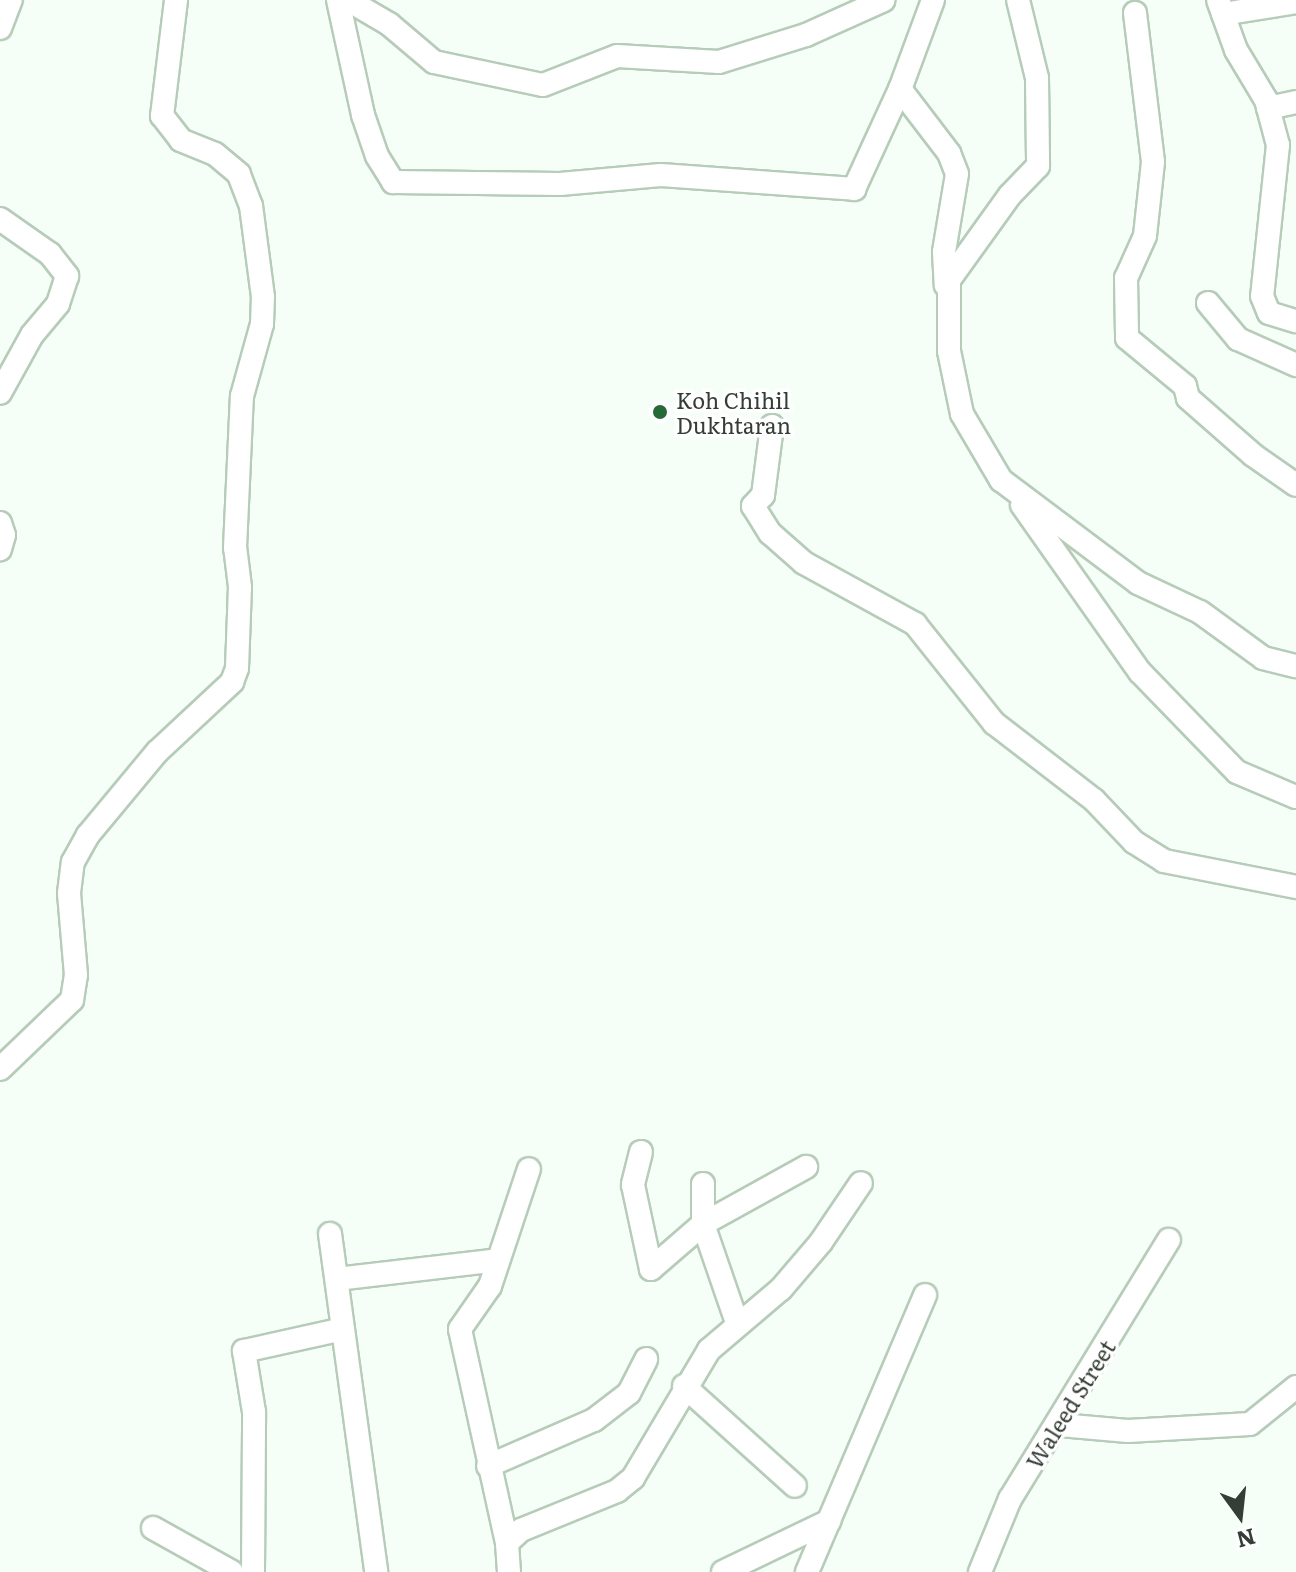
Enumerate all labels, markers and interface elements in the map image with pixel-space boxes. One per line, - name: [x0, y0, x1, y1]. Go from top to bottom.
- place label: Koh Chihil Dukhtaran: [676, 386, 791, 438]
- marker: Koh Chihil Dukhtaran: [651, 403, 669, 421]
- street label: Waleed Street: [1020, 1335, 1120, 1473]
- north arrow: [1200, 1476, 1280, 1556]
- text: N: [1233, 1521, 1260, 1558]

